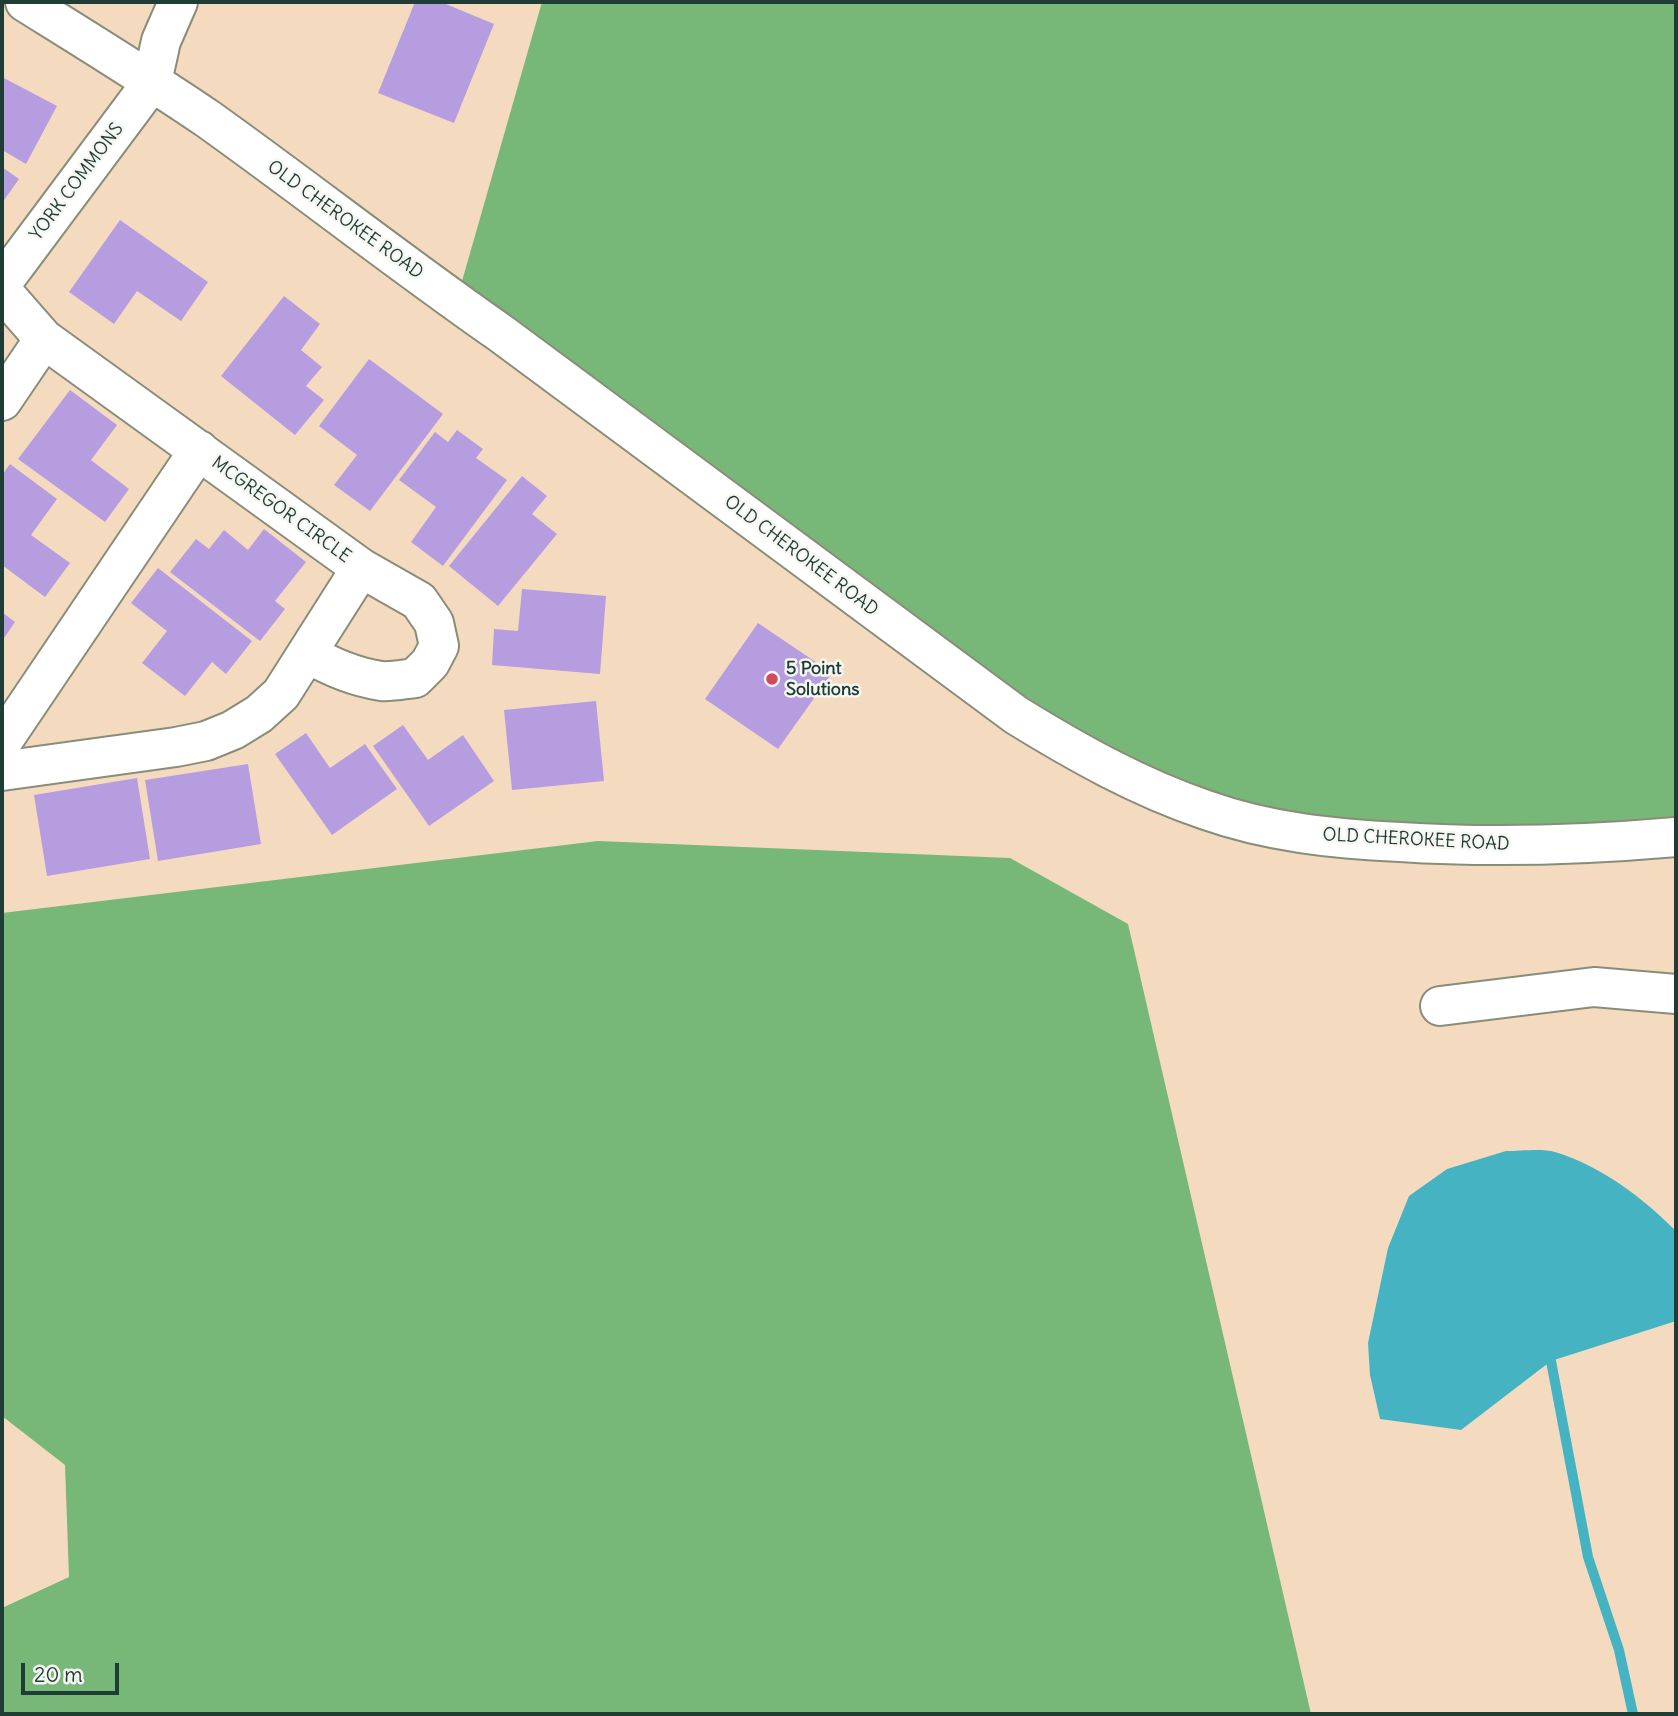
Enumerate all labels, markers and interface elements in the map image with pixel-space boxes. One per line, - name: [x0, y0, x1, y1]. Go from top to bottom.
- street label: YORK COMMONS: [26, 119, 128, 245]
- street label: OLD CHEROKEE ROAD: [263, 156, 427, 284]
- street label: MCGREGOR CIRCLE: [207, 452, 355, 568]
- street label: OLD CHEROKEE ROAD: [720, 491, 882, 621]
- place label: 5 Point Solutions: [786, 658, 859, 700]
- marker: 5 Point Solutions: [764, 671, 780, 687]
- street label: OLD CHEROKEE ROAD: [1322, 824, 1510, 856]
- scale bar: [24, 1650, 122, 1694]
- text: 20 m: [34, 1661, 83, 1688]

